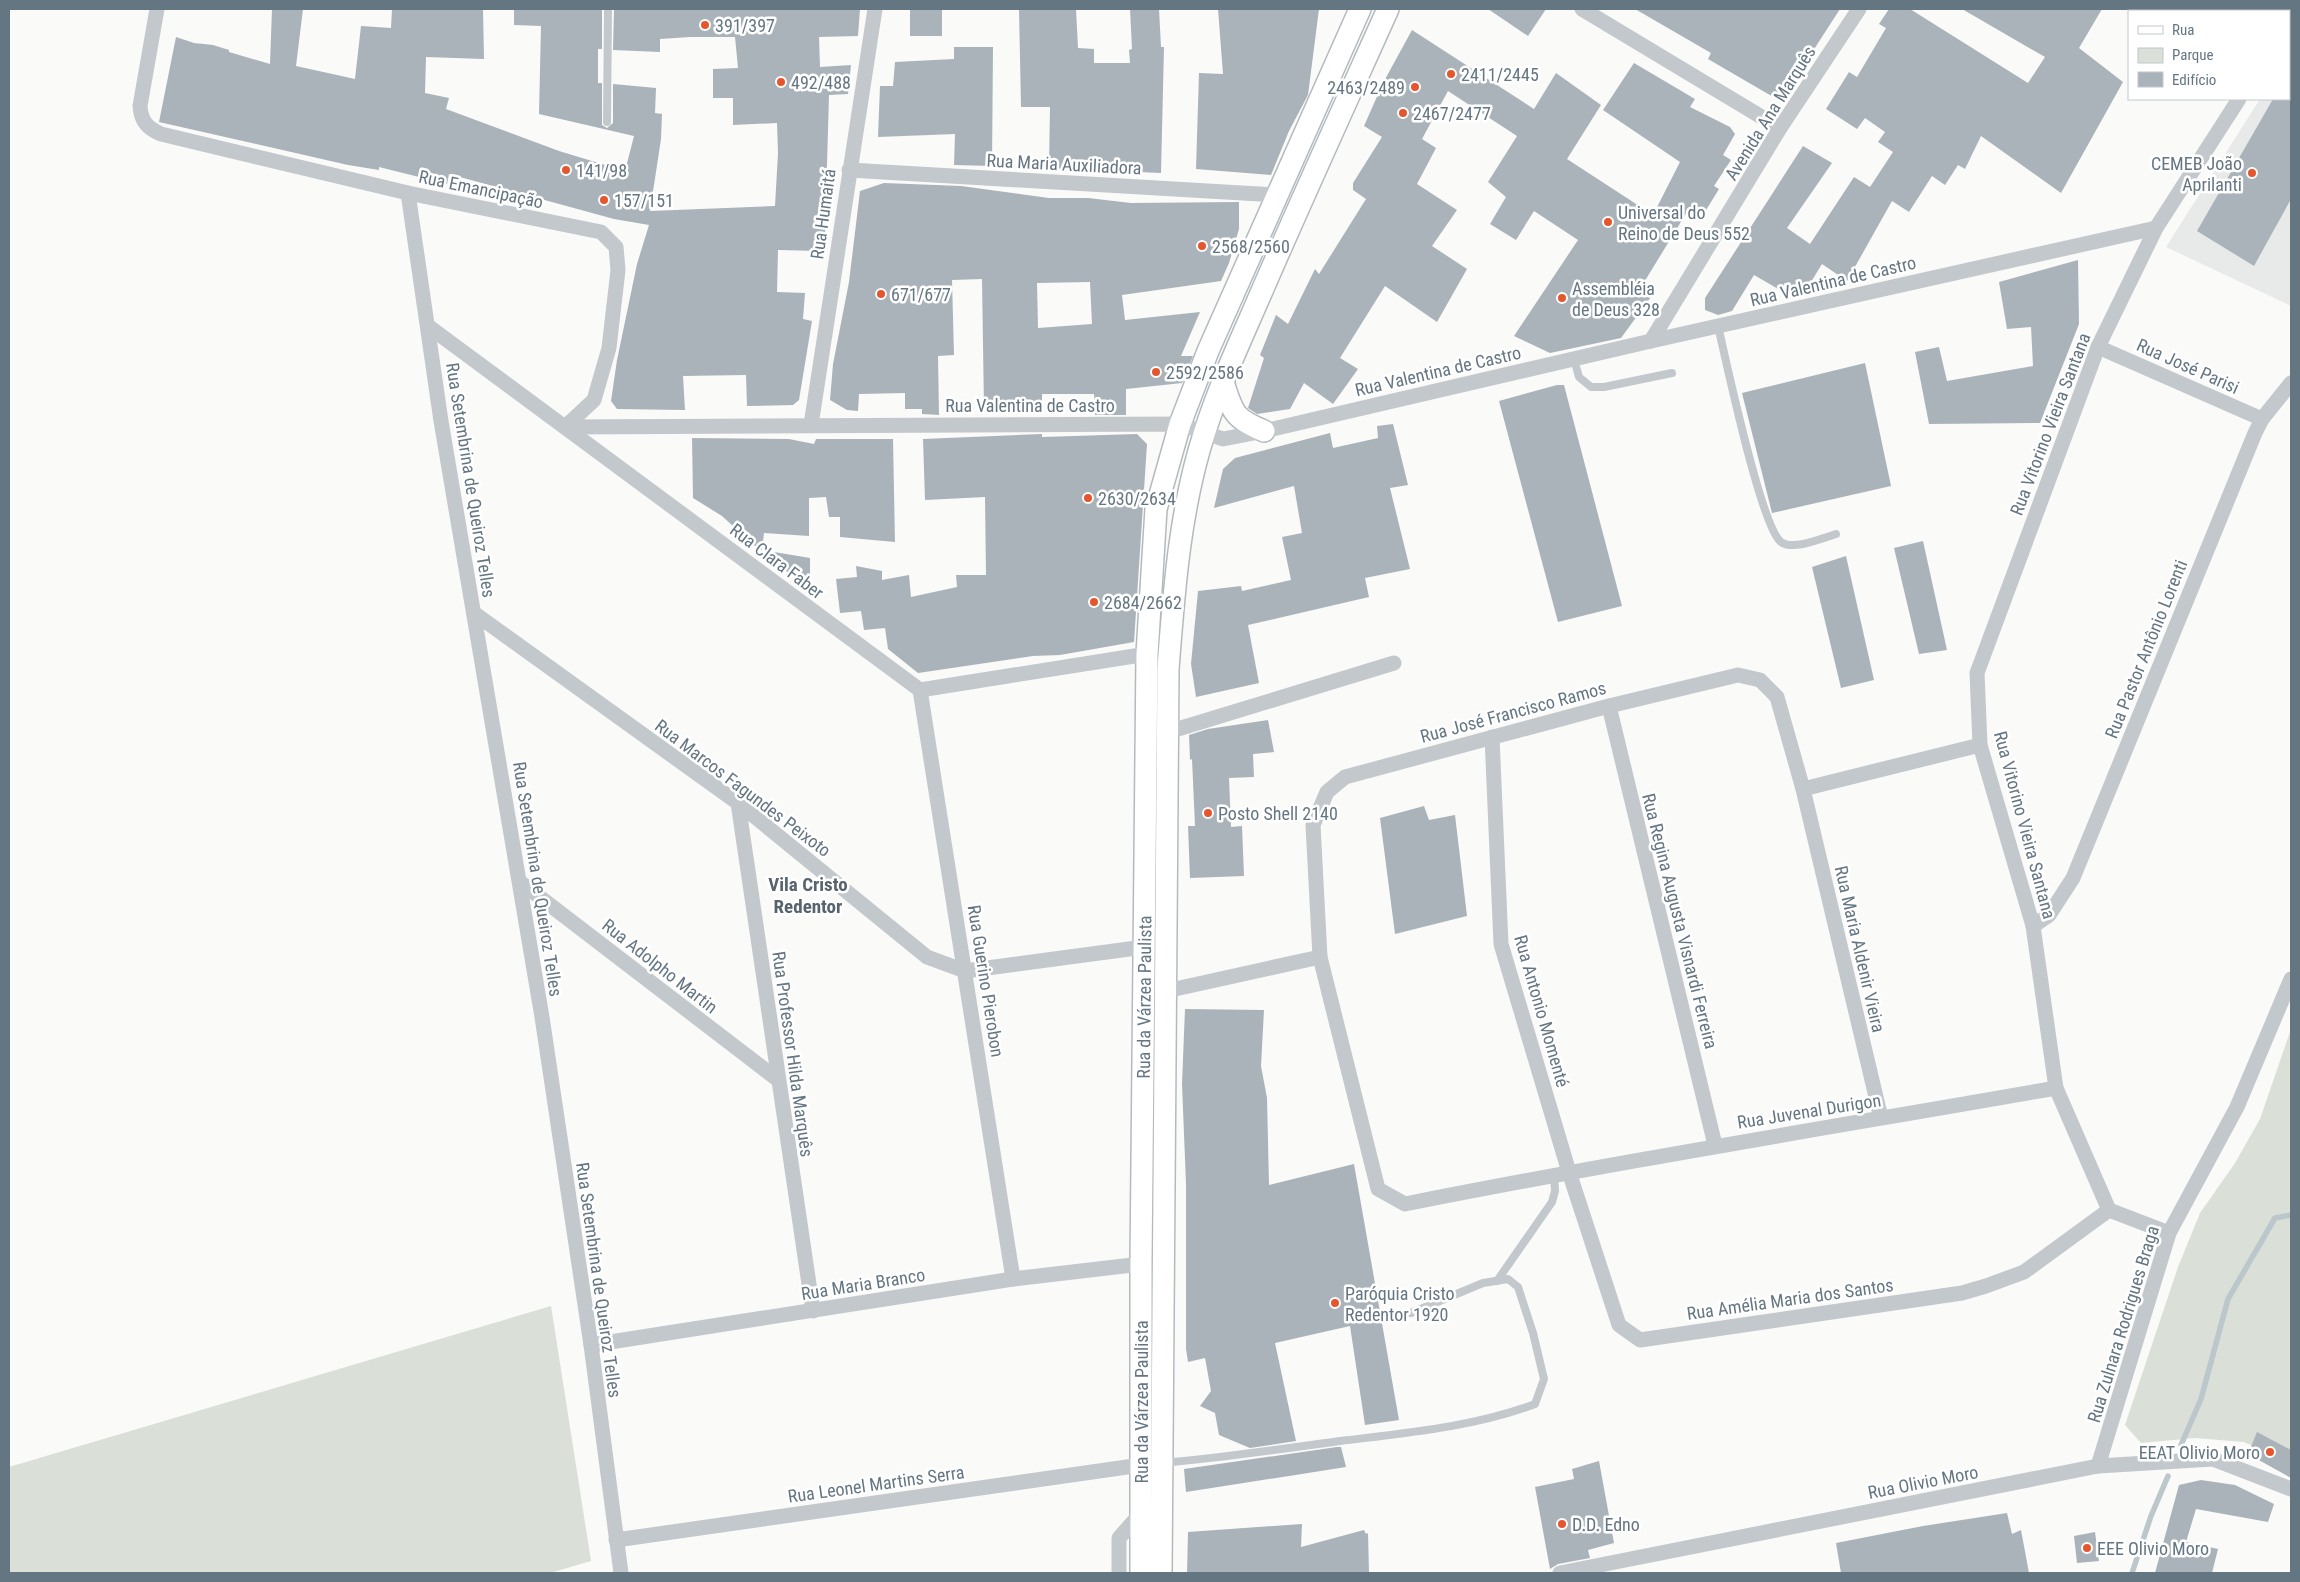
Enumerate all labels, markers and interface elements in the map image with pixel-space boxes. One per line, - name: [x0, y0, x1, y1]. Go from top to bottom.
- legend: [2128, 10, 2290, 100]
- place label: 391/397: [715, 15, 775, 36]
- marker: 391/397: [699, 19, 711, 31]
- text: Rua: [2172, 21, 2194, 39]
- street label: Avenida Ana Marquês: [1720, 42, 1820, 184]
- text: Parque: [2172, 46, 2214, 64]
- place label: 2411/2445: [1461, 64, 1539, 85]
- marker: 2411/2445: [1445, 68, 1457, 80]
- text: Edifício: [2172, 71, 2216, 89]
- place label: 492/488: [791, 72, 851, 93]
- marker: 492/488: [775, 76, 787, 88]
- place label: 2463/2489: [1327, 77, 1405, 98]
- marker: 2463/2489: [1409, 81, 1421, 93]
- place label: 2467/2477: [1413, 103, 1491, 124]
- marker: 2467/2477: [1397, 107, 1409, 119]
- street label: Rua Maria Auxiliadora: [986, 149, 1142, 179]
- place label: CEMEB João Aprilanti: [2151, 153, 2242, 195]
- place label: 141/98: [576, 160, 627, 181]
- marker: 141/98: [560, 164, 572, 176]
- street label: Rua Emancipação: [417, 166, 545, 212]
- street label: Rua Humaitá: [806, 167, 840, 261]
- marker: CEMEB João Aprilanti: [2246, 167, 2258, 179]
- place label: 157/151: [614, 190, 674, 211]
- marker: 157/151: [598, 194, 610, 206]
- place label: Universal do Reino de Deus 552: [1618, 202, 1750, 244]
- marker: Universal do Reino de Deus 552: [1602, 216, 1614, 228]
- place label: 2568/2560: [1212, 236, 1290, 257]
- marker: 2568/2560: [1196, 240, 1208, 252]
- street label: Rua Valentina de Castro: [1748, 252, 1918, 310]
- place label: Assembléia de Deus 328: [1572, 278, 1660, 320]
- place label: 671/677: [891, 284, 951, 305]
- marker: 671/677: [875, 288, 887, 300]
- marker: Assembléia de Deus 328: [1556, 292, 1568, 304]
- street label: Rua Vitorino Vieira Santana: [2006, 330, 2094, 518]
- street label: Rua José Parisi: [2133, 334, 2243, 398]
- street label: Rua Valentina de Castro: [1353, 342, 1523, 400]
- street label: Rua Setembrina de Queiroz Telles: [442, 361, 500, 599]
- place label: 2592/2586: [1166, 362, 1244, 383]
- marker: 2592/2586: [1150, 366, 1162, 378]
- street label: Rua Valentina de Castro: [945, 395, 1115, 416]
- place label: 2630/2634: [1098, 488, 1176, 509]
- marker: 2630/2634: [1082, 492, 1094, 504]
- street label: Rua Clara Faber: [726, 519, 828, 603]
- street label: Rua Pastor Antônio Lorenti: [2101, 557, 2191, 741]
- place label: 2684/2662: [1104, 592, 1182, 613]
- marker: 2684/2662: [1088, 596, 1100, 608]
- street label: Rua José Francisco Ramos: [1418, 677, 1608, 747]
- street label: Rua Marcos Fagundes Peixoto: [651, 715, 835, 861]
- street label: Rua Vitorino Vieira Santana: [1990, 729, 2060, 921]
- street label: Rua Setembrina de Queiroz Telles: [509, 760, 567, 998]
- street label: Rua Regina Augusta Visnardi Ferreira: [1638, 791, 1722, 1051]
- place label: Posto Shell 2140: [1218, 803, 1338, 824]
- marker: Posto Shell 2140: [1202, 807, 1214, 819]
- street label: Rua Maria Aldenir Vieira: [1831, 864, 1889, 1034]
- district label: Vila Cristo Redentor: [768, 873, 848, 918]
- street label: Rua Guerino Pierobon: [964, 903, 1008, 1059]
- street label: Rua Adolpho Martin: [598, 914, 722, 1018]
- street label: Rua da Várzea Paulista: [1132, 915, 1155, 1079]
- street label: Rua Antonio Momenté: [1510, 932, 1574, 1090]
- street label: Rua Professor Hilda Marquês: [768, 950, 818, 1158]
- street label: Rua Juvenal Durigon: [1736, 1089, 1882, 1133]
- street label: Rua Setembrina de Queiroz Telles: [572, 1161, 626, 1399]
- street label: Rua Zulnara Rodrigues Braga: [2083, 1223, 2163, 1425]
- street label: Rua Maria Branco: [800, 1264, 926, 1304]
- street label: Rua Amélia Maria dos Santos: [1685, 1274, 1895, 1324]
- place label: Paróquia Cristo Redentor 1920: [1345, 1283, 1455, 1325]
- marker: Paróquia Cristo Redentor 1920: [1329, 1297, 1341, 1309]
- street label: Rua da Várzea Paulista: [1131, 1320, 1152, 1484]
- place label: EEAT Olivio Moro: [2139, 1442, 2260, 1463]
- marker: EEAT Olivio Moro: [2264, 1446, 2276, 1458]
- street label: Rua Leonel Martins Serra: [786, 1461, 966, 1507]
- street label: Rua Olivio Moro: [1866, 1461, 1980, 1503]
- place label: D.D. Edno: [1572, 1514, 1640, 1535]
- marker: D.D. Edno: [1556, 1518, 1568, 1530]
- place label: EEE Olivio Moro: [2097, 1538, 2209, 1559]
- marker: EEE Olivio Moro: [2081, 1542, 2093, 1554]

